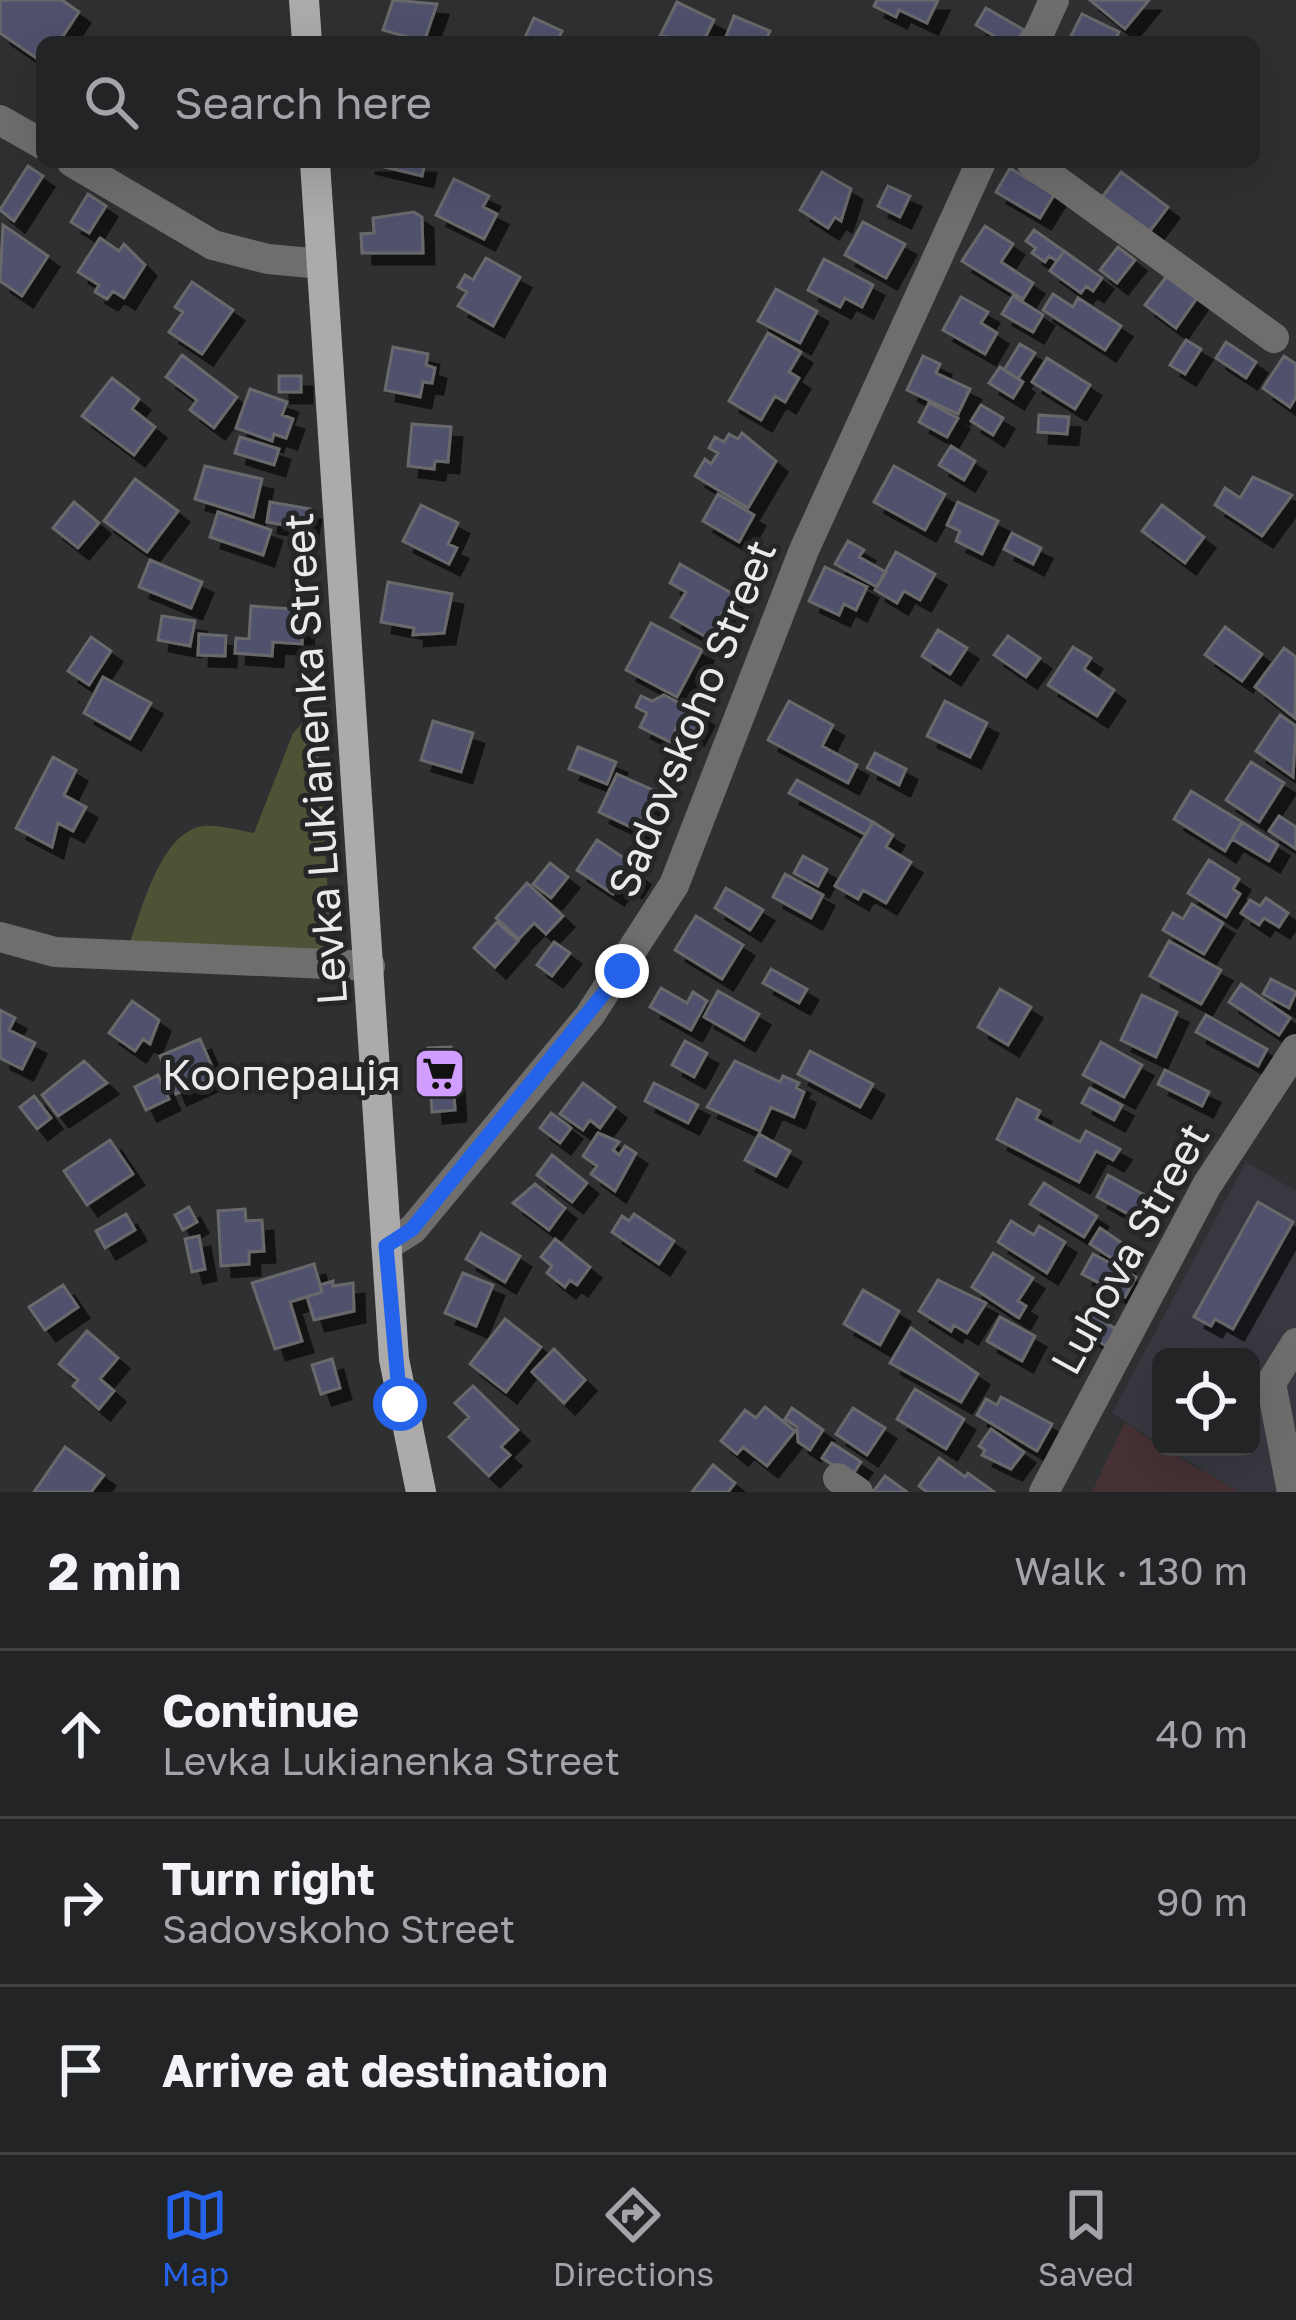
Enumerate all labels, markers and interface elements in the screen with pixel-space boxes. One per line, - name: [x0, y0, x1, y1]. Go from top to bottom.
- search box: [36, 36, 1260, 168]
- icon: search: [78, 69, 144, 135]
- text: Search here: [174, 75, 432, 129]
- street label: Levka Lukianenka Street: [272, 511, 356, 1007]
- street label: Sadovskoho Street: [597, 532, 785, 904]
- route end: [595, 944, 649, 998]
- supermarket icon: Кооперація: [412, 1046, 468, 1102]
- place label: Кооперація: [162, 1049, 401, 1099]
- street label: Luhova Street: [1039, 1114, 1219, 1382]
- map controls: [1152, 1348, 1260, 1456]
- button: locate: [1152, 1348, 1260, 1456]
- route start: [373, 1377, 427, 1431]
- text: 2 min: [48, 1540, 181, 1601]
- text: Walk · 130 m: [1014, 1547, 1248, 1594]
- text: Continue: [162, 1683, 359, 1737]
- icon: ahead: [48, 1701, 114, 1767]
- text: 40 m: [1156, 1710, 1248, 1757]
- text: Levka Lukianenka Street: [162, 1737, 620, 1784]
- text: Turn right: [162, 1851, 375, 1905]
- icon: right: [48, 1869, 114, 1935]
- text: 90 m: [1156, 1878, 1248, 1925]
- text: Sadovskoho Street: [162, 1905, 515, 1952]
- icon: arrive: [48, 2037, 114, 2103]
- text: Arrive at destination: [162, 2043, 608, 2097]
- tab: Map: [162, 2182, 229, 2293]
- tab: Directions: [553, 2182, 714, 2293]
- tab: Saved: [1038, 2182, 1134, 2293]

